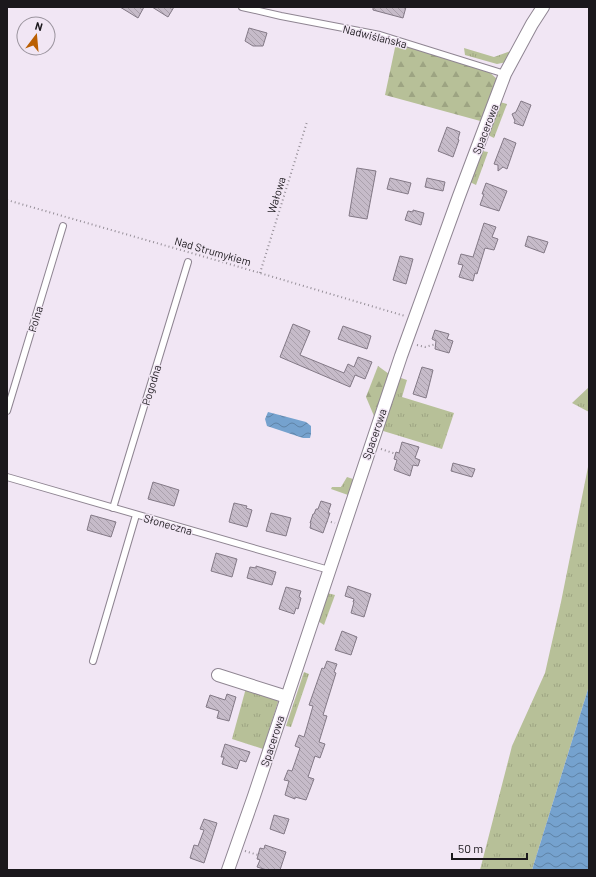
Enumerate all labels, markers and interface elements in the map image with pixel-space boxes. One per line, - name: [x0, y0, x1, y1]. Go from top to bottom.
- north arrow: [16, 16, 56, 56]
- text: N: [34, 19, 44, 33]
- street label: Nadwiślańska: [342, 22, 408, 50]
- street label: Spacerowa: [469, 102, 501, 156]
- street label: Wałowa: [264, 175, 288, 215]
- street label: Nad Strumykiem: [173, 234, 253, 268]
- street label: Polna: [25, 304, 45, 334]
- street label: Pogodna: [139, 363, 163, 407]
- street label: Spacerowa: [359, 407, 389, 461]
- street label: Słoneczna: [142, 511, 194, 537]
- street label: Spacerowa: [258, 714, 286, 768]
- scale bar: [452, 835, 527, 861]
- text: 50 m: [458, 841, 483, 855]

